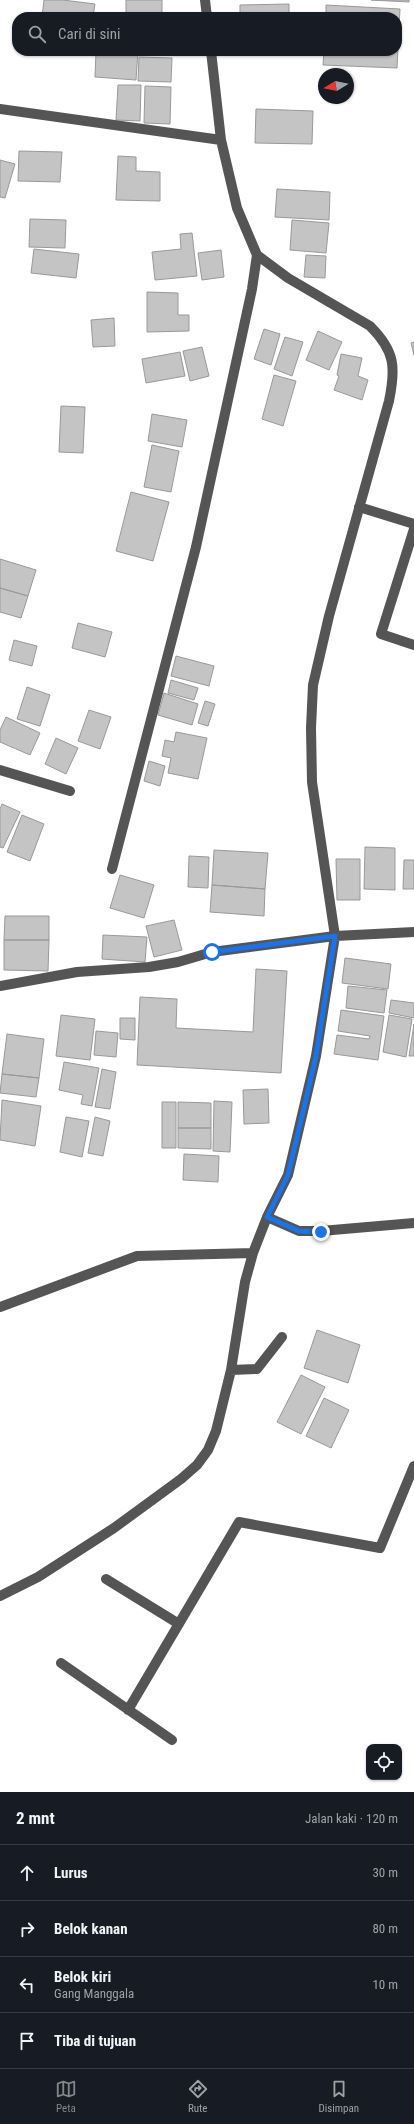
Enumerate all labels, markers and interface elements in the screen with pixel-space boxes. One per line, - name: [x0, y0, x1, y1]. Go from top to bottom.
- search box: [12, 12, 402, 56]
- icon: search: [26, 23, 48, 45]
- text: Cari di sini: [58, 25, 120, 43]
- north arrow: [318, 68, 354, 104]
- route start: [203, 943, 221, 961]
- route end: [312, 1223, 330, 1241]
- map controls: [366, 1744, 402, 1780]
- button: locate: [366, 1744, 402, 1780]
- text: 2 mnt: [16, 1808, 55, 1828]
- text: Jalan kaki · 120 m: [305, 1811, 398, 1826]
- icon: ahead: [16, 1862, 38, 1884]
- text: Lurus: [54, 1864, 88, 1882]
- text: 30 m: [372, 1865, 398, 1880]
- icon: right: [16, 1918, 38, 1940]
- text: Belok kanan: [54, 1920, 128, 1938]
- text: 80 m: [372, 1921, 398, 1936]
- text: Belok kiri: [54, 1968, 111, 1986]
- icon: left: [16, 1974, 38, 1996]
- text: 10 m: [372, 1977, 398, 1992]
- text: Gang Manggala: [54, 1986, 134, 2001]
- icon: arrive: [16, 2030, 38, 2052]
- text: Tiba di tujuan: [54, 2032, 136, 2050]
- tab: Peta: [55, 2078, 77, 2115]
- tab: Rute: [187, 2078, 209, 2115]
- tab: Disimpan: [318, 2078, 359, 2115]

